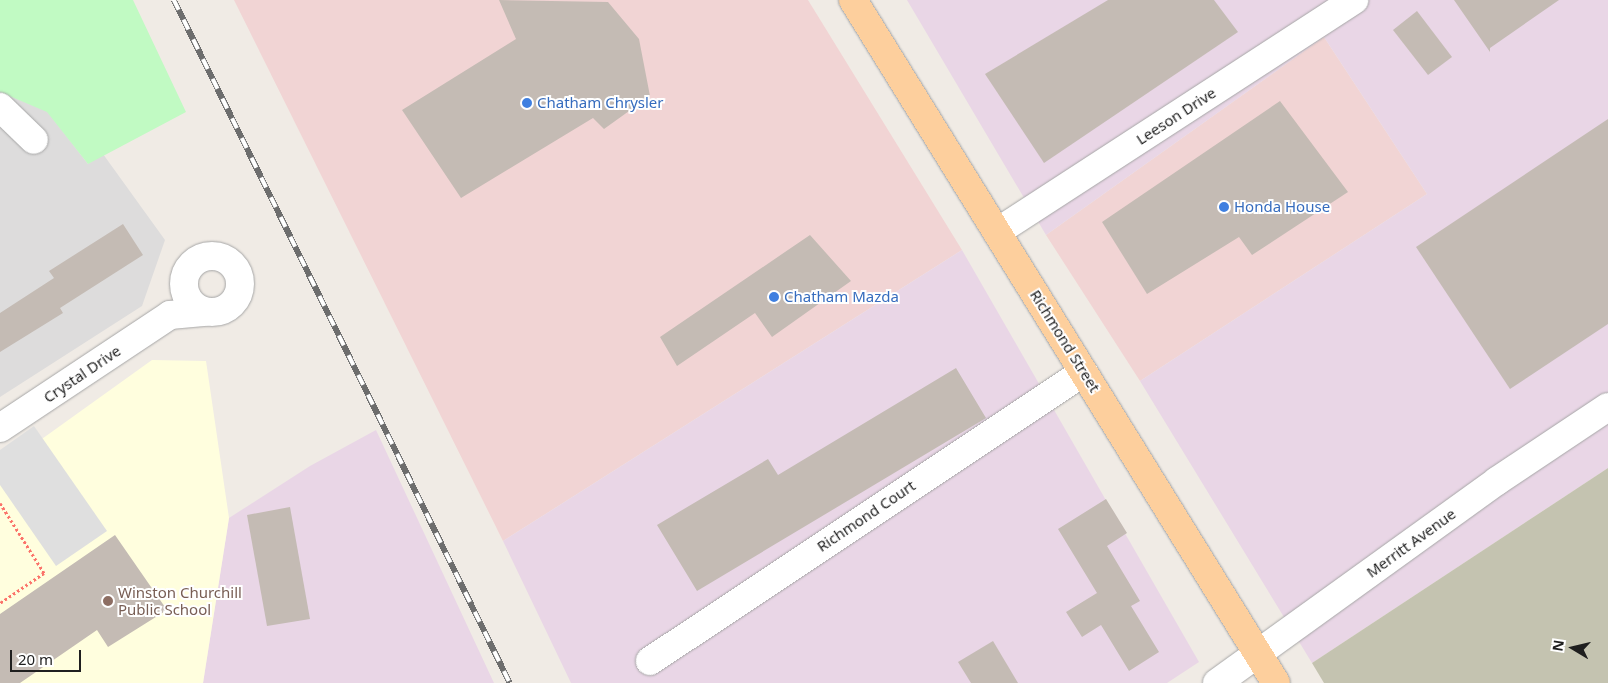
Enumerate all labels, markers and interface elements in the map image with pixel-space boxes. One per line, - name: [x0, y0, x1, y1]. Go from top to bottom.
- street label: Leeson Drive: [1133, 84, 1219, 148]
- place label: Chatham Chrysler: [537, 94, 663, 112]
- marker: Chatham Chrysler: [521, 97, 533, 109]
- place label: Honda House: [1234, 198, 1330, 216]
- marker: Honda House: [1218, 201, 1230, 213]
- street label: Richmond Street: [1026, 287, 1104, 395]
- place label: Chatham Mazda: [784, 288, 899, 306]
- marker: Chatham Mazda: [768, 291, 780, 303]
- street label: Crystal Drive: [40, 342, 124, 406]
- street label: Richmond Court: [813, 476, 919, 556]
- street label: Merritt Avenue: [1363, 505, 1459, 581]
- place label: Winston Churchill Public School: [118, 583, 242, 618]
- marker: Winston Churchill Public School: [102, 595, 114, 607]
- north arrow: [1548, 623, 1598, 673]
- text: N: [1547, 638, 1568, 653]
- scale bar: [12, 640, 84, 672]
- text: 20 m: [18, 649, 53, 669]

